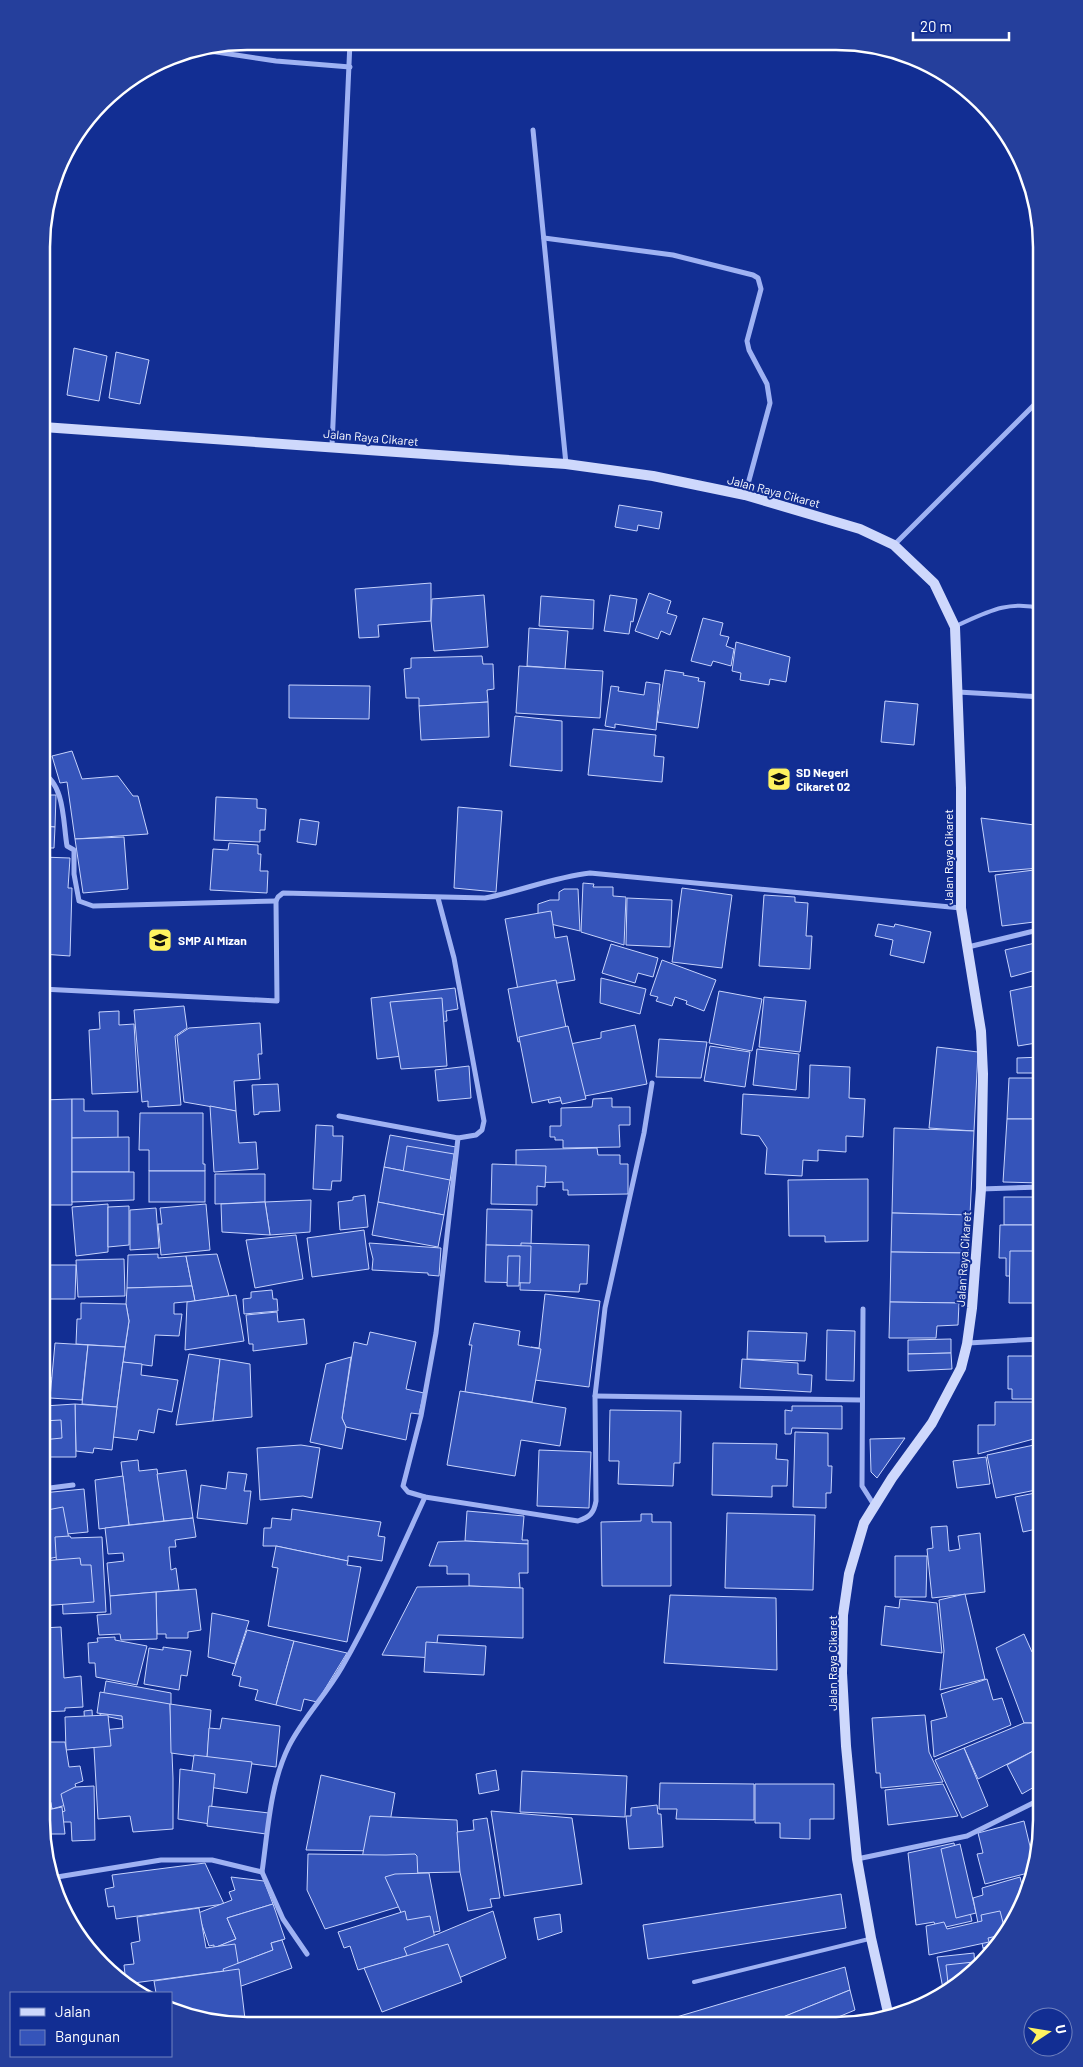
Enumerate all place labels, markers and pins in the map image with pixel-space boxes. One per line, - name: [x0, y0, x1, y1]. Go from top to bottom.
- place label: SD Negeri Cikaret 02: [796, 765, 850, 793]
- school or university icon: SD Negeri Cikaret 02: [766, 766, 792, 792]
- school or university icon: SMP Al Mizan: [147, 927, 173, 953]
- place label: SMP Al Mizan: [178, 933, 247, 947]

